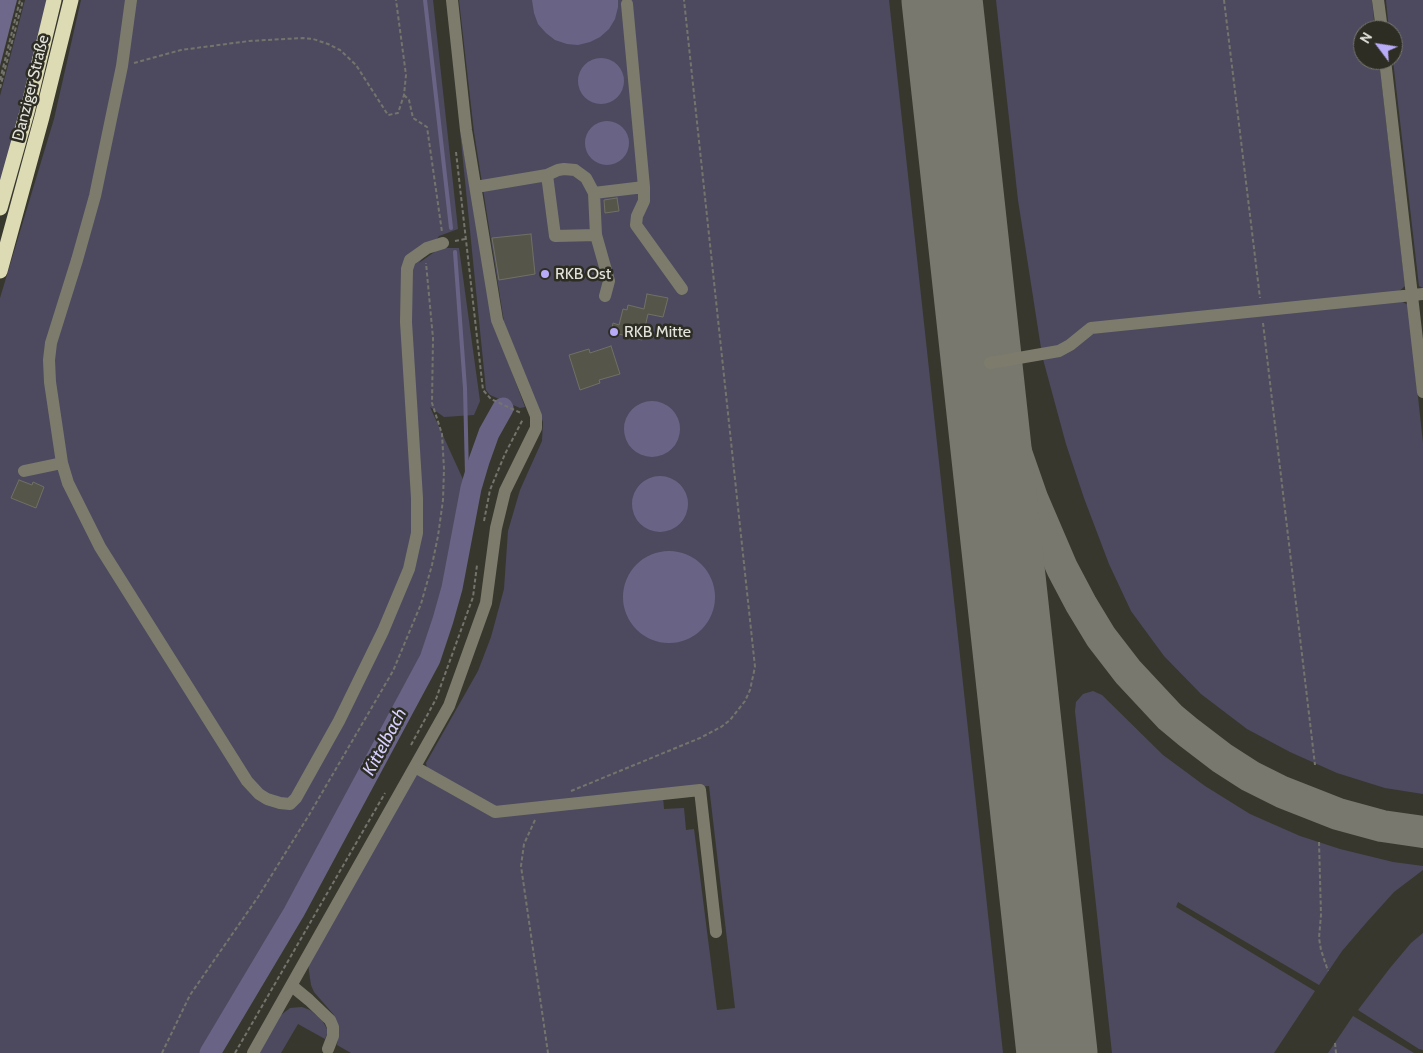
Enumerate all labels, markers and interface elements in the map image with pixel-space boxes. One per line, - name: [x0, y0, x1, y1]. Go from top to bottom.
- north arrow: [1353, 20, 1403, 70]
- text: N: [1356, 29, 1376, 47]
- street label: Danziger Straße: [9, 33, 53, 143]
- place label: RKB Ost: [555, 264, 611, 284]
- marker: RKB Ost: [539, 268, 551, 280]
- place label: RKB Mitte: [624, 322, 691, 342]
- marker: RKB Mitte: [608, 326, 620, 338]
- water label: Kittelbach: [358, 705, 412, 779]

